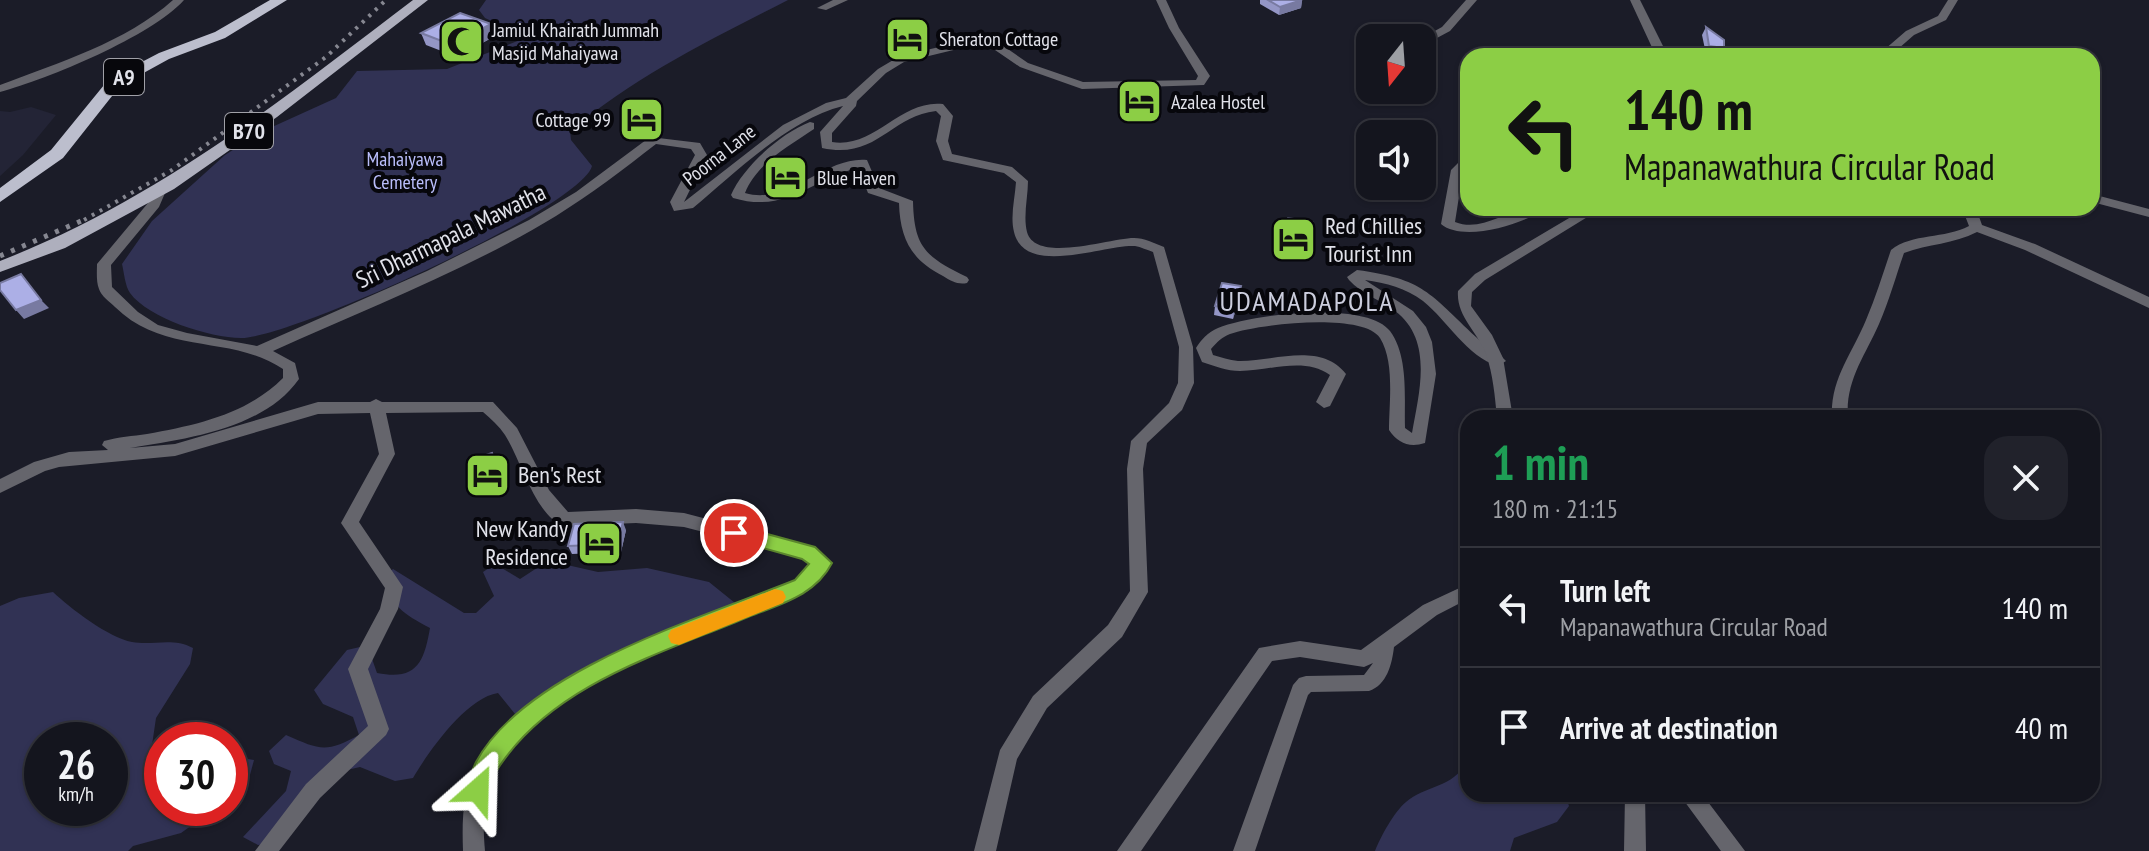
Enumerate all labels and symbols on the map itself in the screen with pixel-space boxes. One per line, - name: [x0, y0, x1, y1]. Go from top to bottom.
- hotel icon: Sheraton Cottage: [884, 15, 932, 63]
- mosque icon: Jamiul Khairath Jummah Masjid Mahaiyawa: [437, 17, 485, 65]
- place label: Jamiul Khairath Jummah Masjid Mahaiyawa: [491, 17, 659, 66]
- north arrow: [1356, 24, 1436, 104]
- place label: Sheraton Cottage: [939, 26, 1058, 52]
- road number: A9: [104, 59, 144, 95]
- hotel icon: Azalea Hostel: [1116, 78, 1164, 126]
- place label: Azalea Hostel: [1171, 89, 1265, 115]
- hotel icon: Cottage 99: [618, 96, 666, 144]
- place label: Cottage 99: [536, 107, 611, 133]
- road number: B70: [225, 113, 273, 149]
- street label: Poorna Lane: [677, 119, 761, 191]
- park label: Mahaiyawa Cemetery: [366, 146, 444, 195]
- hotel icon: Blue Haven: [762, 154, 810, 202]
- place label: Blue Haven: [817, 165, 896, 191]
- street label: Sri Dharmapala Mawatha: [351, 176, 551, 295]
- place label: Red Chillies Tourist Inn: [1325, 210, 1422, 269]
- hotel icon: Red Chillies Tourist Inn: [1270, 216, 1318, 264]
- district label: UDAMADAPOLA: [1219, 282, 1395, 319]
- hotel icon: Ben's Rest: [463, 451, 511, 499]
- place label: Ben's Rest: [518, 459, 602, 490]
- pin: [700, 499, 768, 567]
- place label: New Kandy Residence: [476, 513, 568, 572]
- hotel icon: New Kandy Residence: [575, 519, 623, 567]
- speed limit sign: 30: [144, 722, 248, 826]
- position arrow: [436, 748, 520, 832]

